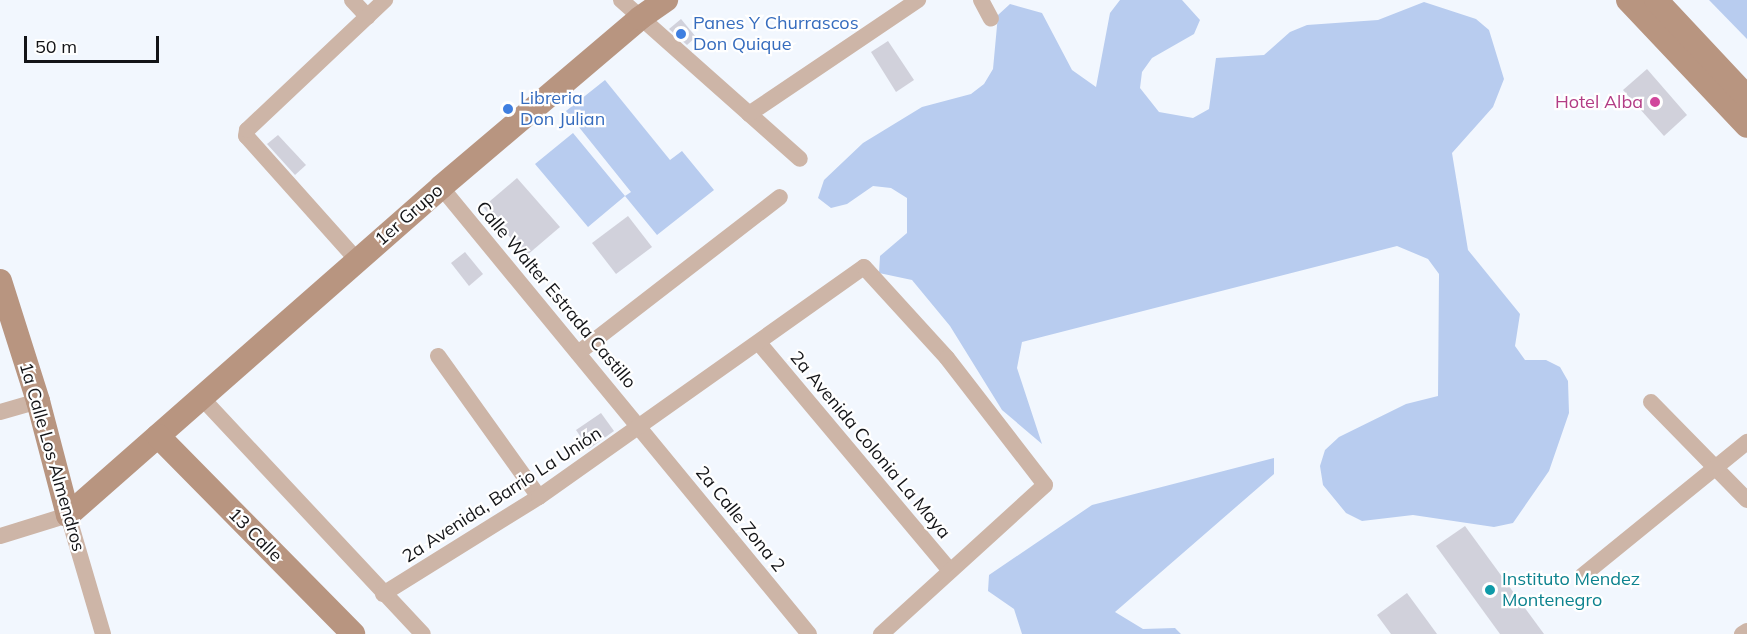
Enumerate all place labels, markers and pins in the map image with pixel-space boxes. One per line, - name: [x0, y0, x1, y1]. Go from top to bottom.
- place label: Panes Y Churrascos Don Quique: [693, 13, 859, 56]
- marker: Panes Y Churrascos Don Quique: [674, 27, 688, 41]
- place label: Libreria Don Julian: [520, 88, 605, 130]
- place label: Hotel Alba: [1555, 91, 1643, 113]
- marker: Hotel Alba: [1648, 95, 1662, 109]
- marker: Libreria Don Julian: [501, 102, 515, 116]
- place label: Instituto Mendez Montenegro: [1502, 569, 1640, 612]
- marker: Instituto Mendez Montenegro: [1483, 583, 1497, 597]

